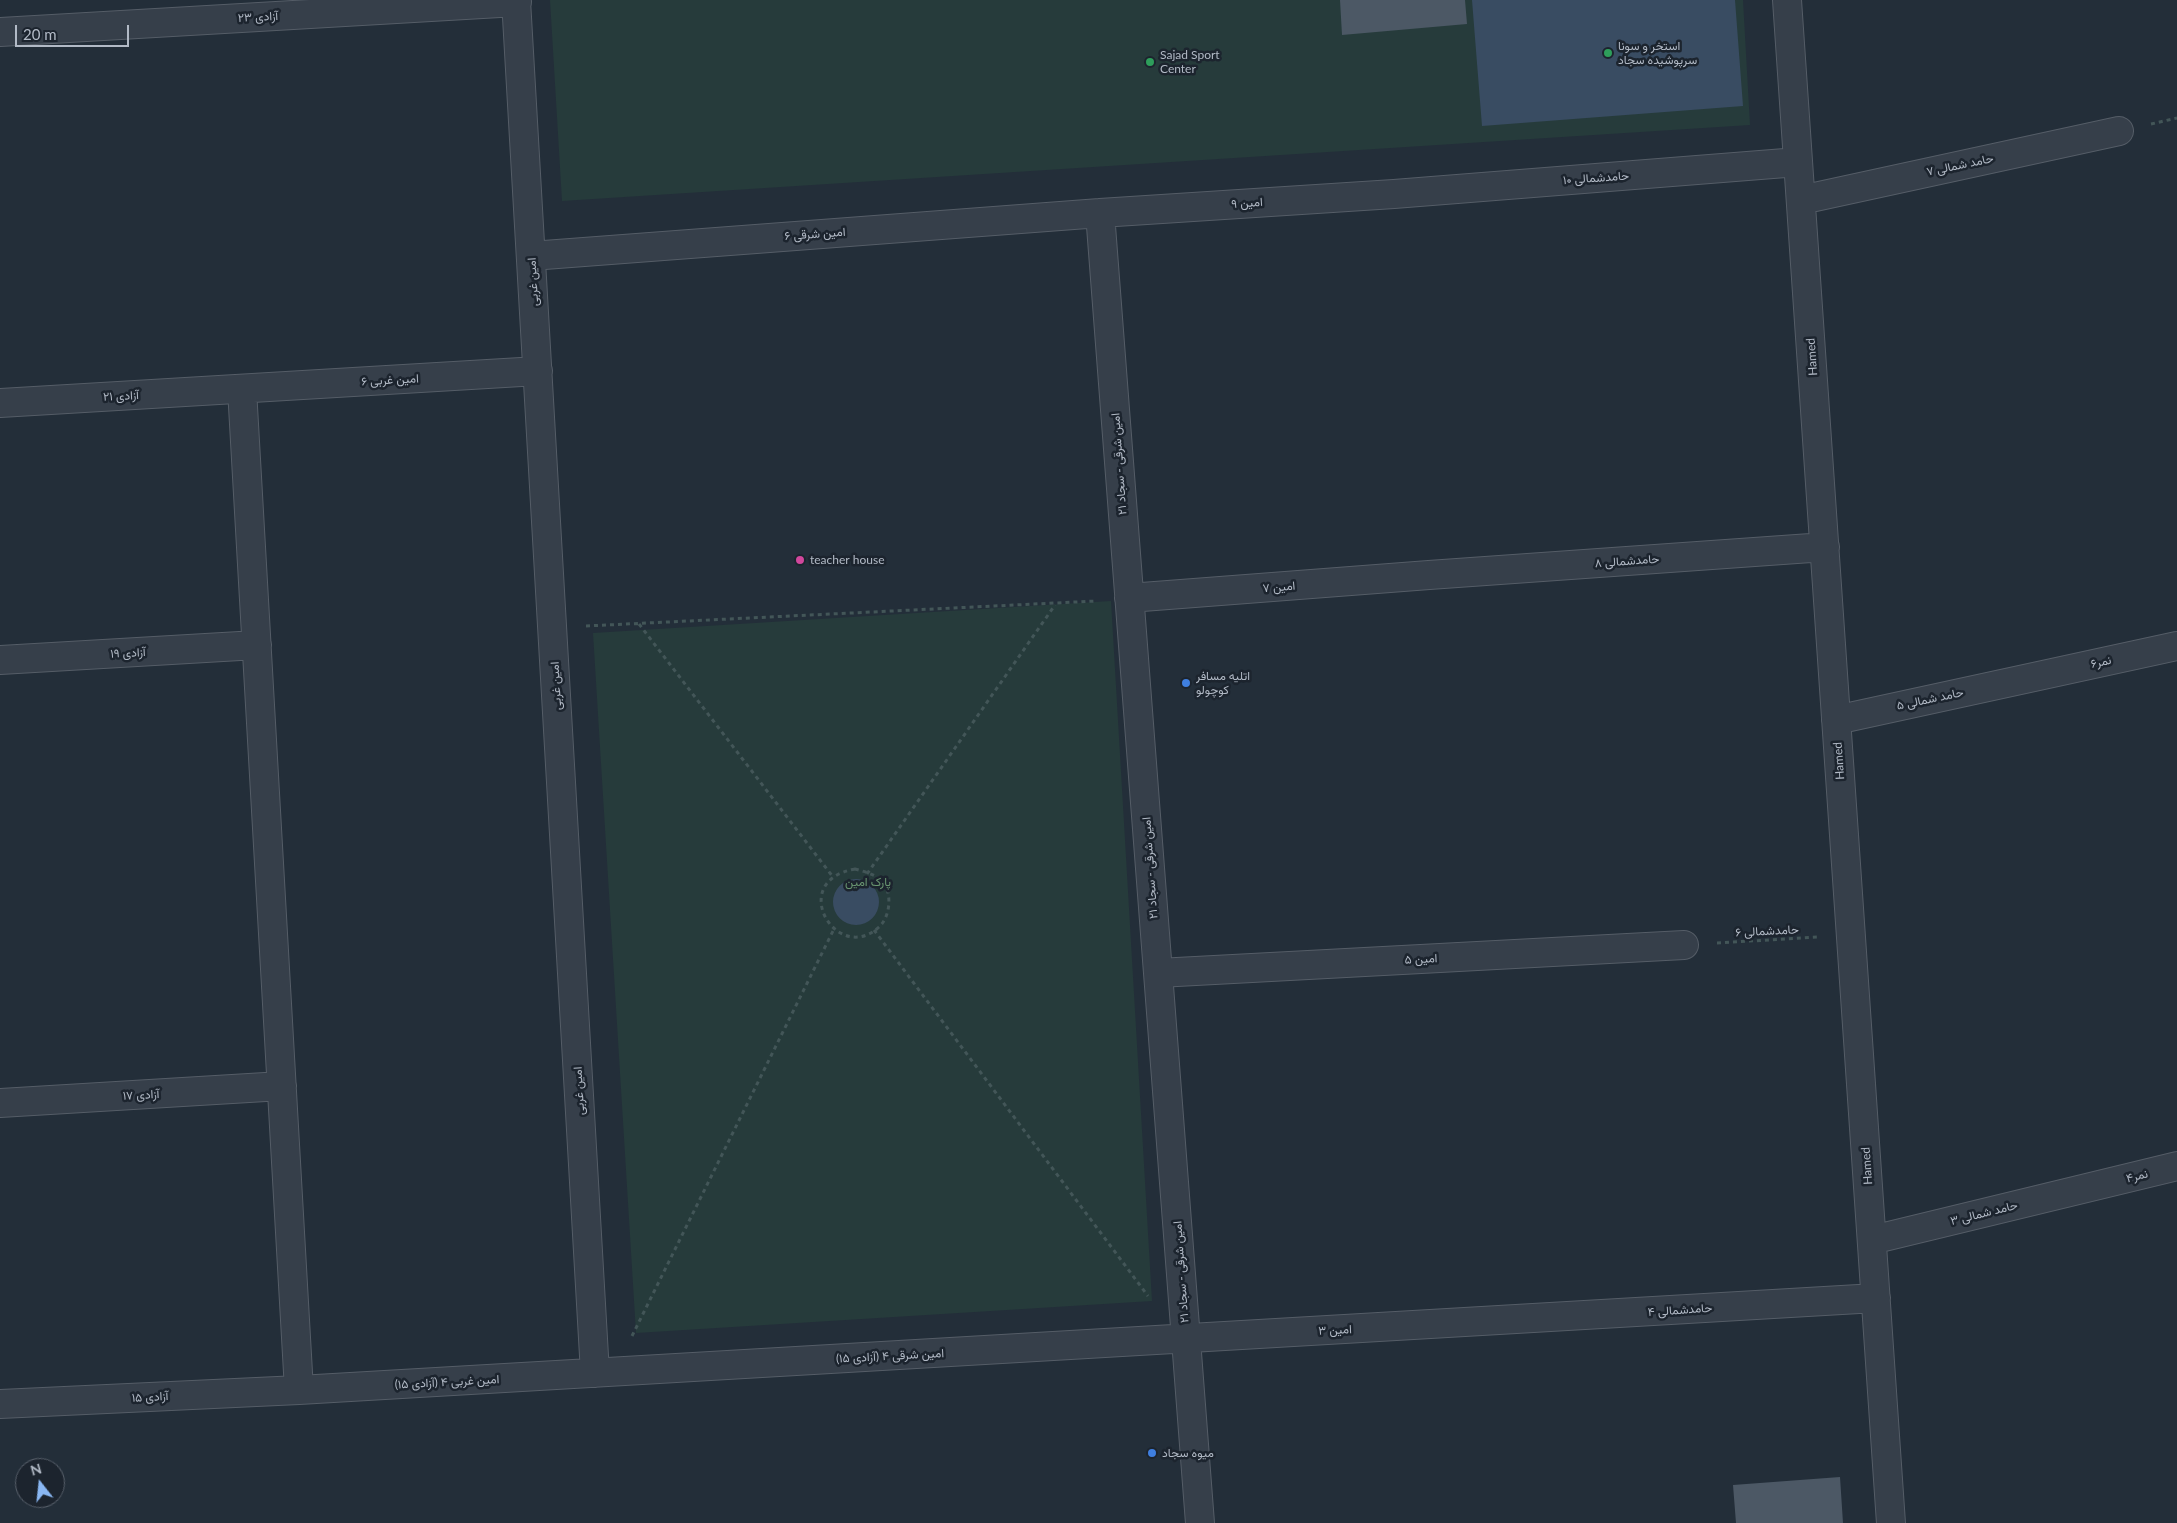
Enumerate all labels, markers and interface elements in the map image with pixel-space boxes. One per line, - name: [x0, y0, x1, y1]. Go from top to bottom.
- street label: آزادی ۲۳: [237, 9, 279, 25]
- scale bar: [18, 15, 131, 47]
- text: 20 m: [23, 25, 57, 43]
- place label: استخر و سونا سرپوشیده سجاد: [1618, 39, 1697, 67]
- marker: استخر و سونا سرپوشیده سجاد: [1602, 47, 1614, 59]
- place label: Sajad Sport Center: [1160, 48, 1220, 76]
- marker: Sajad Sport Center: [1144, 56, 1156, 68]
- street label: حامد شمالی ۷: [1925, 151, 1995, 179]
- street label: حامدشمالی ۱۰: [1562, 169, 1630, 187]
- street label: امین ۹: [1231, 195, 1263, 211]
- street label: امین شرقی ۶: [784, 225, 846, 243]
- street label: امین غربی: [525, 257, 541, 307]
- street label: Hamed: [1803, 338, 1821, 376]
- street label: امین غربی ۶: [361, 371, 419, 389]
- street label: آزادی ۲۱: [103, 388, 139, 404]
- street label: امین شرقی - سجاد ۲۱: [1108, 413, 1130, 515]
- street label: حامدشمالی ۸: [1594, 552, 1660, 570]
- place label: teacher house: [810, 553, 884, 567]
- marker: teacher house: [794, 554, 806, 566]
- street label: امین ۷: [1262, 578, 1296, 596]
- street label: ۱۹ آزادی: [110, 645, 146, 661]
- street label: نمر۶: [2089, 653, 2113, 671]
- street label: امین غربی: [548, 661, 564, 711]
- place label: اتليه مسافر كوچولو: [1196, 669, 1250, 697]
- marker: اتليه مسافر كوچولو: [1180, 677, 1192, 689]
- street label: حامد شمالی ۵: [1895, 685, 1965, 713]
- street label: Hamed: [1830, 742, 1848, 780]
- street label: امین شرقی - سجاد ۲۱: [1139, 817, 1161, 919]
- park label: پارک امین: [845, 875, 891, 889]
- street label: حامدشمالی ۶: [1735, 922, 1799, 940]
- street label: امین ۵: [1404, 951, 1438, 967]
- street label: امین غربی: [571, 1066, 587, 1116]
- street label: ۱۷ آزادی: [122, 1087, 160, 1103]
- street label: Hamed: [1858, 1147, 1876, 1185]
- street label: نمر۴: [2125, 1166, 2149, 1186]
- street label: حامد شمالی ۳: [1949, 1198, 2019, 1228]
- street label: امین شرقی - سجاد ۲۱: [1170, 1221, 1192, 1323]
- street label: حامدشمالی ۴: [1647, 1301, 1713, 1319]
- street label: امین ۳: [1318, 1322, 1352, 1338]
- street label: امین شرقی ۴ (آزادی ۱۵): [836, 1346, 944, 1366]
- street label: امین غربی ۴ (آزادی ۱۵): [394, 1372, 500, 1392]
- street label: ۱۵ آزادی: [131, 1389, 169, 1405]
- place label: میوه سجاد: [1162, 1446, 1214, 1460]
- marker: میوه سجاد: [1146, 1447, 1158, 1459]
- north arrow: [15, 1458, 65, 1508]
- text: N: [28, 1459, 44, 1479]

